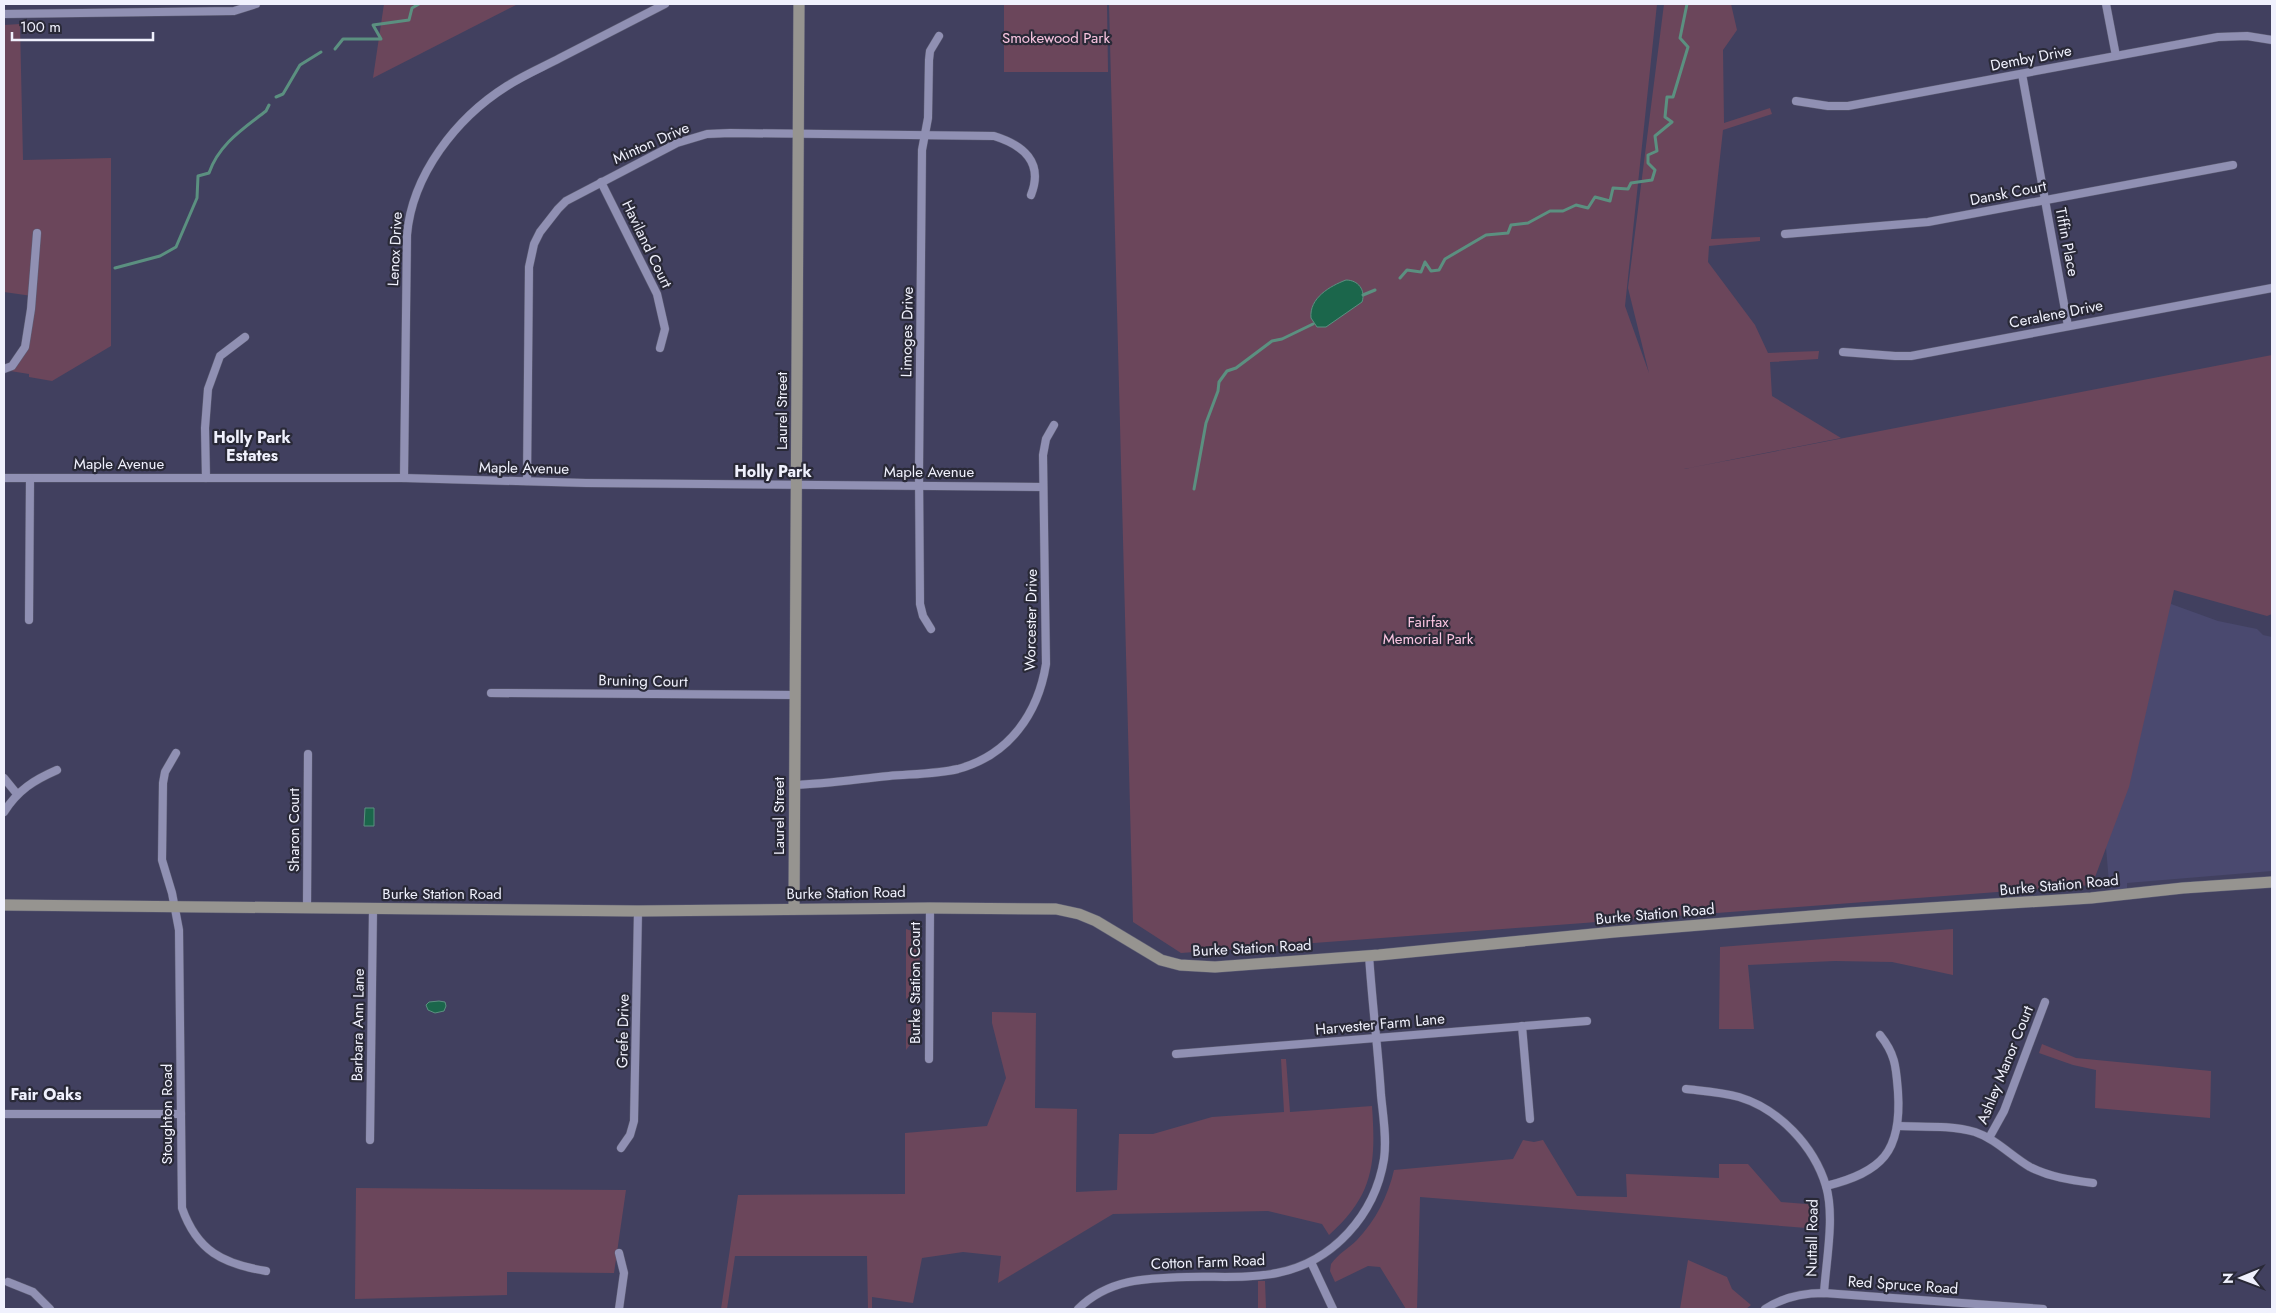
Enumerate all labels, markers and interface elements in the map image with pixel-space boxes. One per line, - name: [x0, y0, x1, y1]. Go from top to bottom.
- scale bar: [12, 10, 154, 42]
- text: 100 m: [20, 16, 61, 38]
- park label: Smokewood Park: [1002, 27, 1110, 49]
- street label: Demby Drive: [1988, 39, 2074, 77]
- street label: Minton Drive: [609, 116, 693, 170]
- street label: Dansk Court: [1968, 175, 2049, 211]
- street label: Haviland Court: [616, 196, 678, 292]
- street label: Tiffin Place: [2050, 206, 2084, 278]
- street label: Lenox Drive: [382, 211, 408, 287]
- street label: Limoges Drive: [895, 286, 919, 378]
- street label: Ceralene Drive: [2007, 294, 2105, 334]
- street label: Laurel Street: [771, 371, 793, 450]
- district label: Holly Park Estates: [213, 426, 292, 467]
- street label: Maple Avenue: [74, 453, 164, 475]
- street label: Maple Avenue: [479, 456, 570, 480]
- district label: Holly Park: [734, 460, 813, 483]
- street label: Maple Avenue: [884, 461, 974, 483]
- street label: Worcester Drive: [1019, 569, 1043, 671]
- park label: Fairfax Memorial Park: [1383, 611, 1474, 650]
- street label: Bruning Court: [598, 669, 688, 693]
- street label: Laurel Street: [768, 776, 790, 855]
- street label: Sharon Court: [283, 788, 305, 872]
- street label: Burke Station Road: [1999, 869, 2119, 901]
- street label: Burke Station Road: [786, 881, 906, 905]
- street label: Burke Station Road: [382, 883, 502, 905]
- street label: Burke Station Road: [1595, 898, 1715, 930]
- street label: Burke Station Court: [904, 922, 926, 1044]
- street label: Burke Station Road: [1192, 934, 1312, 962]
- street label: Barbara Ann Lane: [346, 968, 370, 1082]
- street label: Grefe Drive: [611, 993, 635, 1068]
- street label: Ashley Manor Court: [1971, 1002, 2039, 1128]
- street label: Harvester Farm Lane: [1314, 1007, 1446, 1041]
- street label: Stoughton Road: [156, 1064, 178, 1164]
- district label: Fair Oaks: [10, 1083, 82, 1106]
- street label: Nuttall Road: [1800, 1199, 1824, 1277]
- street label: Cotton Farm Road: [1151, 1249, 1265, 1275]
- north arrow: [2216, 1253, 2266, 1303]
- street label: Red Spruce Road: [1847, 1270, 1959, 1300]
- text: N: [2218, 1272, 2238, 1284]

